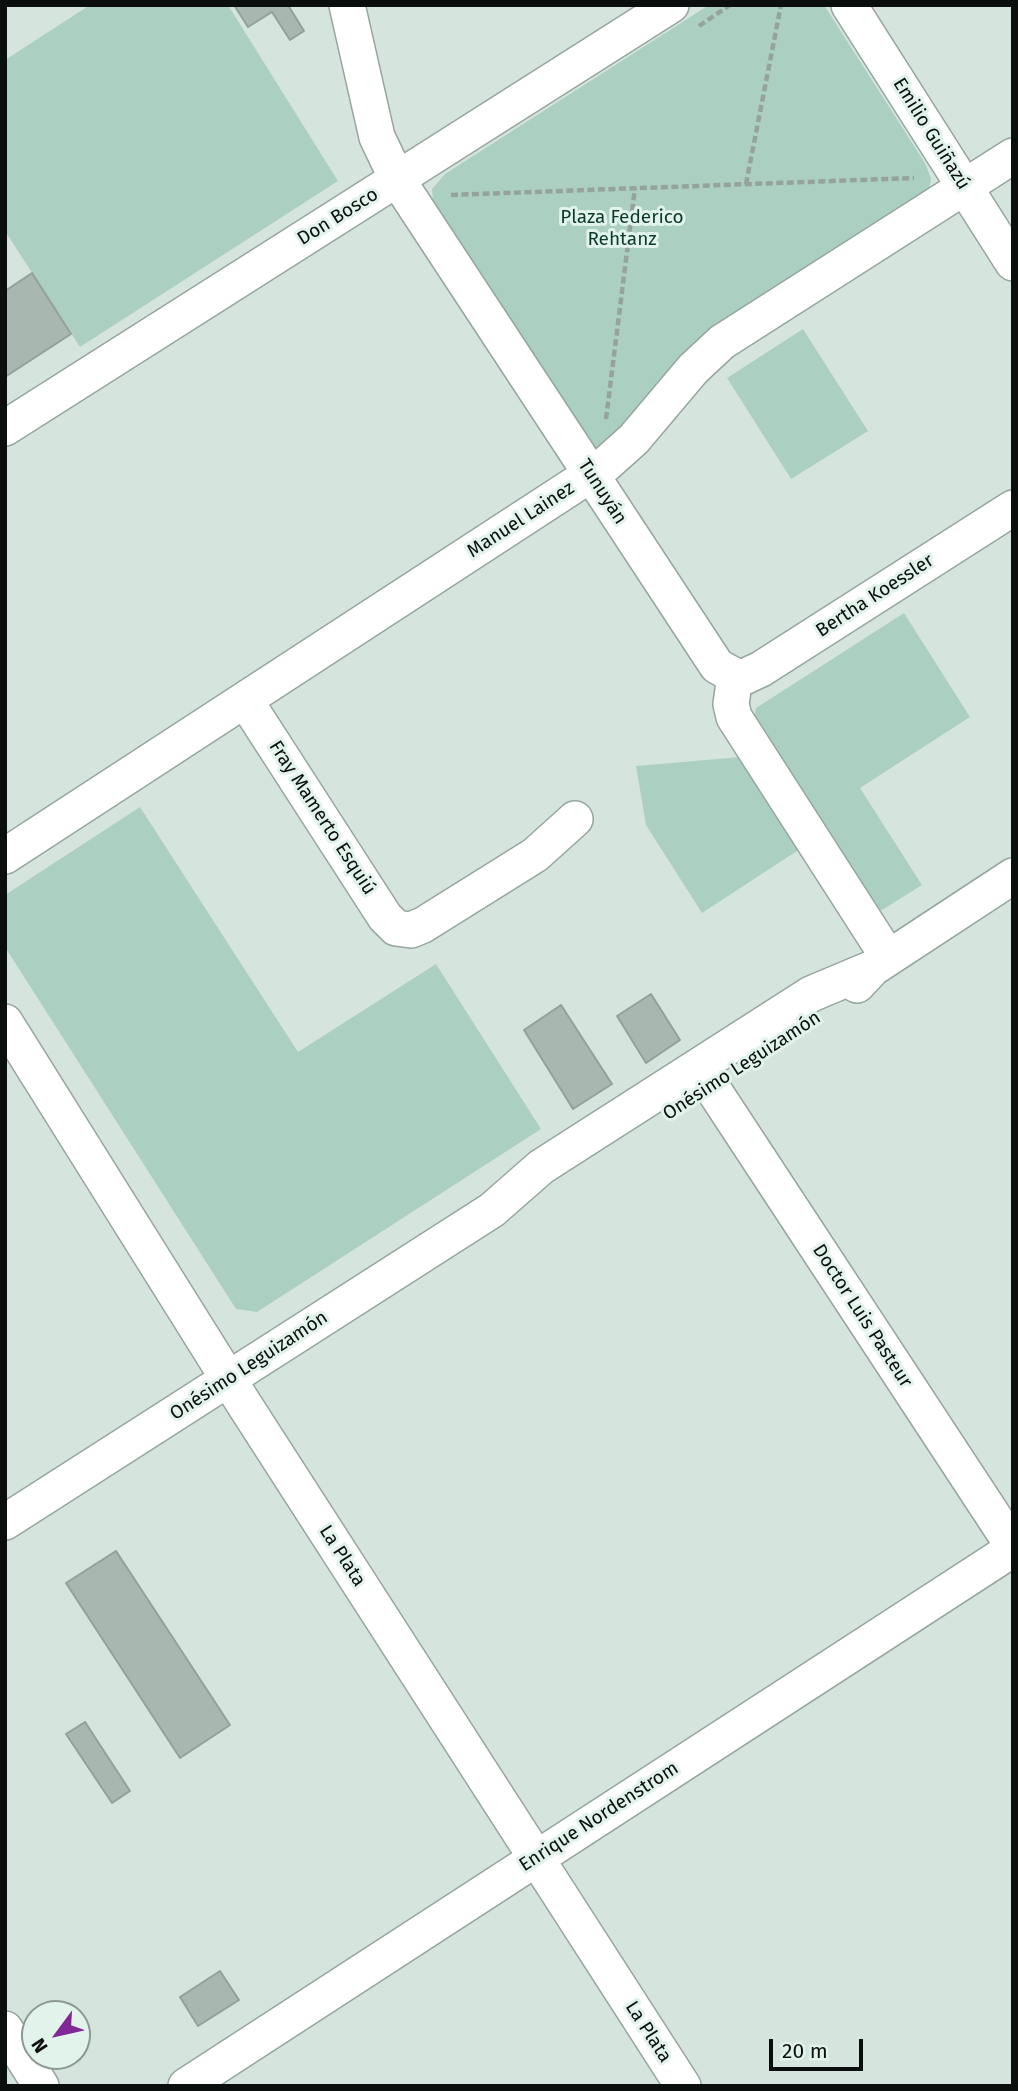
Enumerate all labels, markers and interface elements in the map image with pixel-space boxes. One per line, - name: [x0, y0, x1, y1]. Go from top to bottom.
- street label: Emilio Guiñazú: [887, 74, 975, 194]
- street label: Don Bosco: [293, 183, 383, 251]
- park label: Plaza Federico Rehtanz: [560, 207, 684, 251]
- street label: Tunuyán: [573, 455, 631, 529]
- street label: Manuel Lainez: [463, 477, 579, 563]
- street label: Bertha Koessler: [812, 549, 938, 643]
- street label: Fray Mamerto Esquiú: [264, 737, 380, 899]
- street label: Onésimo Leguizamón: [659, 1006, 825, 1126]
- street label: Doctor Luis Pasteur: [807, 1240, 917, 1392]
- street label: Onésimo Leguizamón: [166, 1306, 332, 1426]
- street label: La Plata: [314, 1521, 370, 1591]
- street label: Enrique Nordenstrom: [515, 1757, 683, 1877]
- street label: La Plata: [620, 1997, 676, 2067]
- north arrow: [21, 2000, 91, 2070]
- scale bar: [773, 2024, 867, 2068]
- text: N: [27, 2034, 53, 2057]
- text: 20 m: [782, 2038, 828, 2064]

